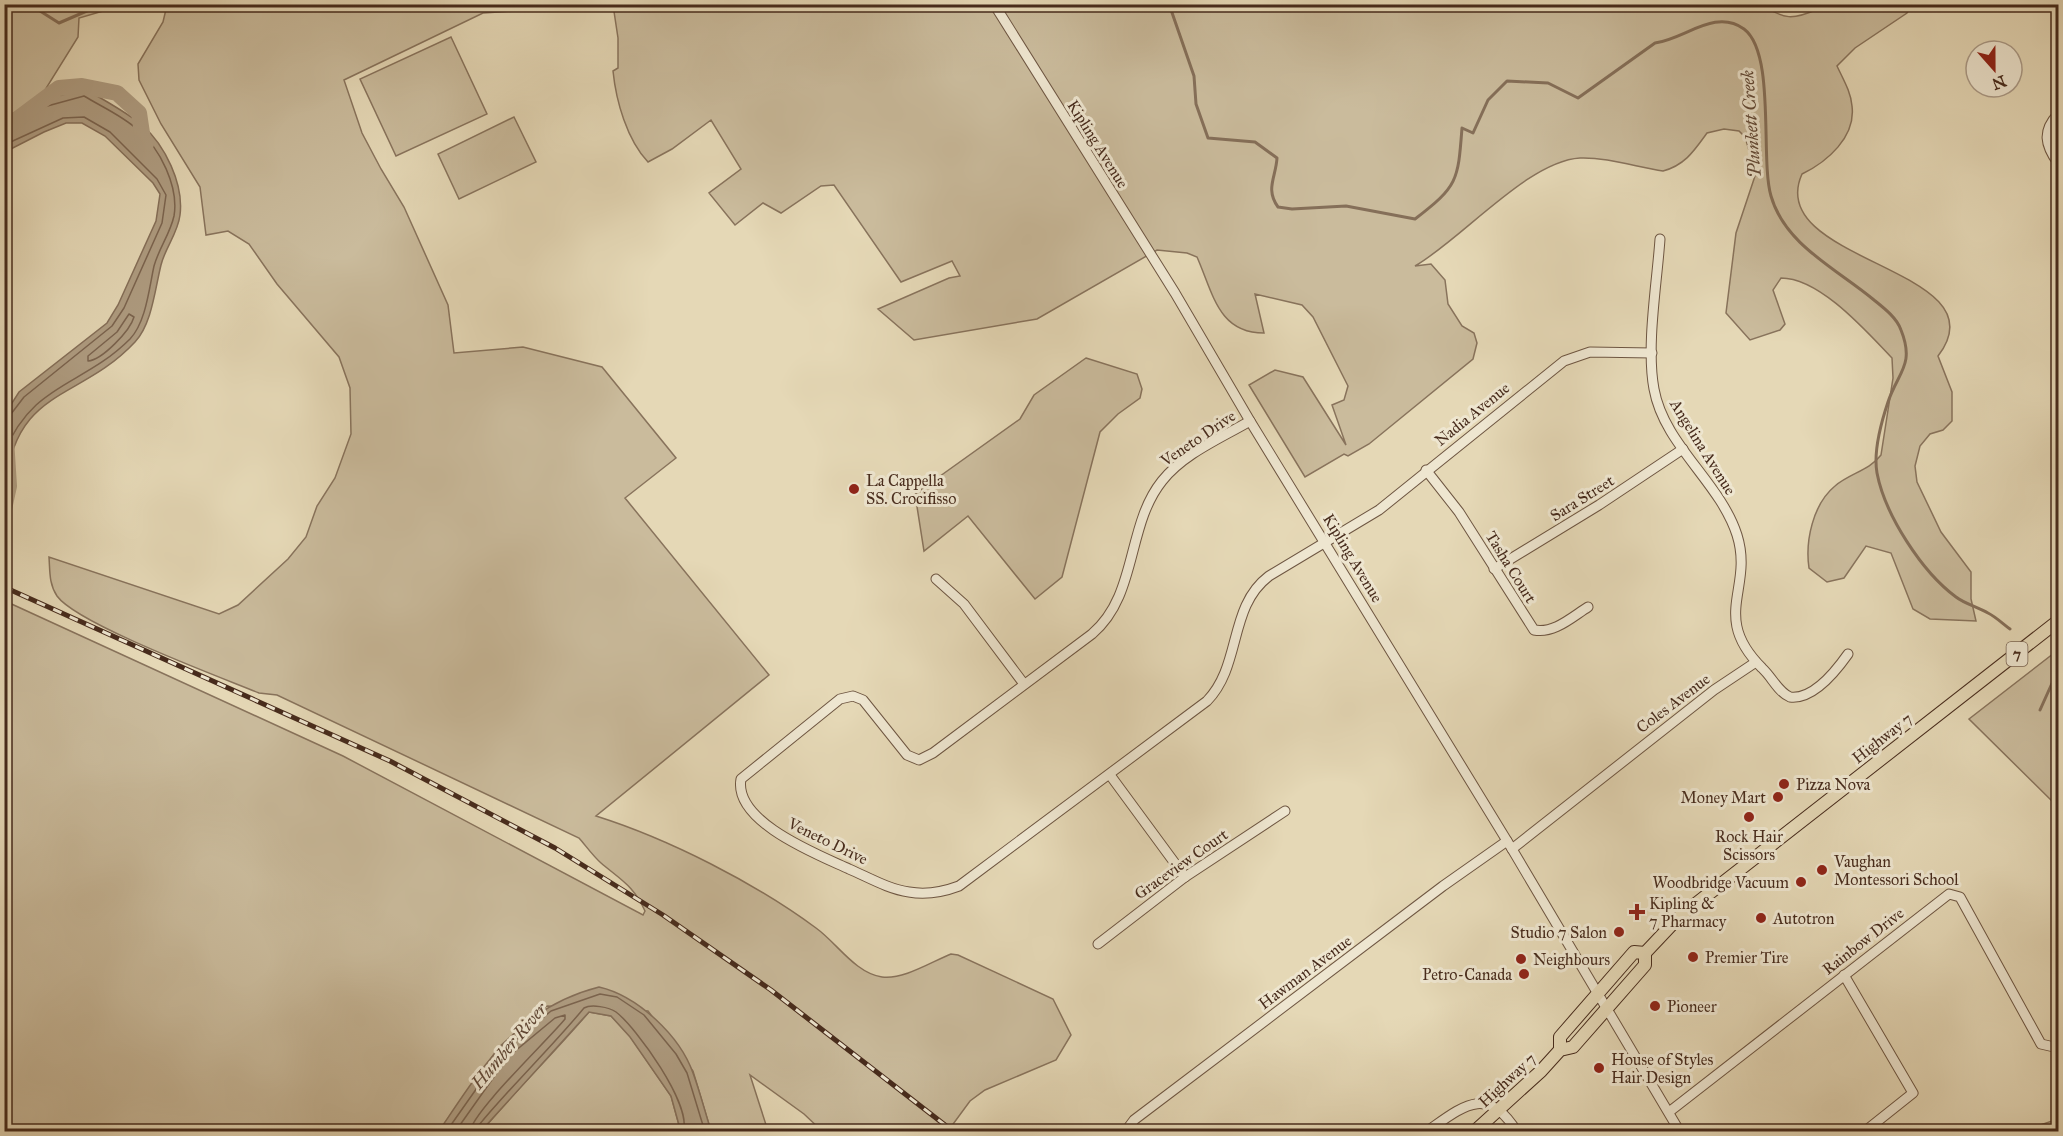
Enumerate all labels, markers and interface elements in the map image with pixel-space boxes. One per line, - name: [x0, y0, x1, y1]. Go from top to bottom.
- north arrow: [1964, 39, 2024, 99]
- water label: Plunkett Creek: [1736, 69, 1766, 179]
- text: N: [1989, 71, 2009, 94]
- street label: Kipling Avenue: [1063, 97, 1133, 192]
- street label: Nadia Avenue: [1431, 378, 1513, 450]
- street label: Angelina Avenue: [1665, 395, 1740, 499]
- street label: Veneto Drive: [1156, 406, 1239, 471]
- place label: La Cappella SS. Crocifisso: [866, 471, 956, 508]
- street label: Sara Street: [1546, 471, 1618, 525]
- marker: La Cappella SS. Crocifisso: [847, 482, 861, 496]
- street label: Kipling Avenue: [1318, 510, 1387, 607]
- street label: Tasha Court: [1481, 528, 1541, 607]
- road number: 7: [2006, 642, 2028, 666]
- street label: Coles Avenue: [1632, 669, 1714, 737]
- street label: Highway 7: [1848, 709, 1916, 768]
- place label: Pizza Nova: [1796, 775, 1871, 794]
- marker: Pizza Nova: [1777, 777, 1791, 791]
- place label: Money Mart: [1680, 788, 1766, 807]
- marker: Money Mart: [1771, 790, 1785, 804]
- marker: Rock Hair Scissors: [1742, 810, 1756, 824]
- street label: Veneto Drive: [784, 813, 871, 869]
- street label: Graceview Court: [1131, 825, 1232, 903]
- place label: Rock Hair Scissors: [1715, 827, 1783, 864]
- place label: Vaughan Montessori School: [1833, 852, 1959, 889]
- marker: Vaughan Montessori School: [1815, 863, 1829, 877]
- place label: Woodbridge Vacuum: [1653, 873, 1790, 893]
- marker: Woodbridge Vacuum: [1794, 875, 1808, 889]
- place label: Kipling & 7 Pharmacy: [1649, 894, 1727, 931]
- street label: Rainbow Drive: [1819, 903, 1908, 979]
- marker: Kipling & 7 Pharmacy: [1630, 905, 1644, 919]
- place label: Autotron: [1772, 909, 1835, 928]
- marker: Autotron: [1754, 911, 1768, 925]
- place label: Studio 7 Salon: [1511, 923, 1607, 942]
- marker: Studio 7 Salon: [1612, 925, 1626, 939]
- street label: Hawman Avenue: [1255, 931, 1355, 1013]
- place label: Premier Tire: [1705, 948, 1789, 967]
- place label: Neighbours: [1533, 950, 1610, 970]
- marker: Premier Tire: [1686, 950, 1700, 964]
- marker: Neighbours: [1514, 952, 1528, 966]
- place label: Petro-Canada: [1422, 965, 1512, 984]
- marker: Petro-Canada: [1517, 967, 1531, 981]
- water label: Humber River: [466, 997, 552, 1095]
- place label: Pioneer: [1667, 997, 1717, 1016]
- marker: Pioneer: [1648, 999, 1662, 1013]
- street label: Highway 7: [1475, 1049, 1540, 1112]
- place label: House of Styles Hair Design: [1611, 1050, 1714, 1088]
- marker: House of Styles Hair Design: [1592, 1061, 1606, 1075]

